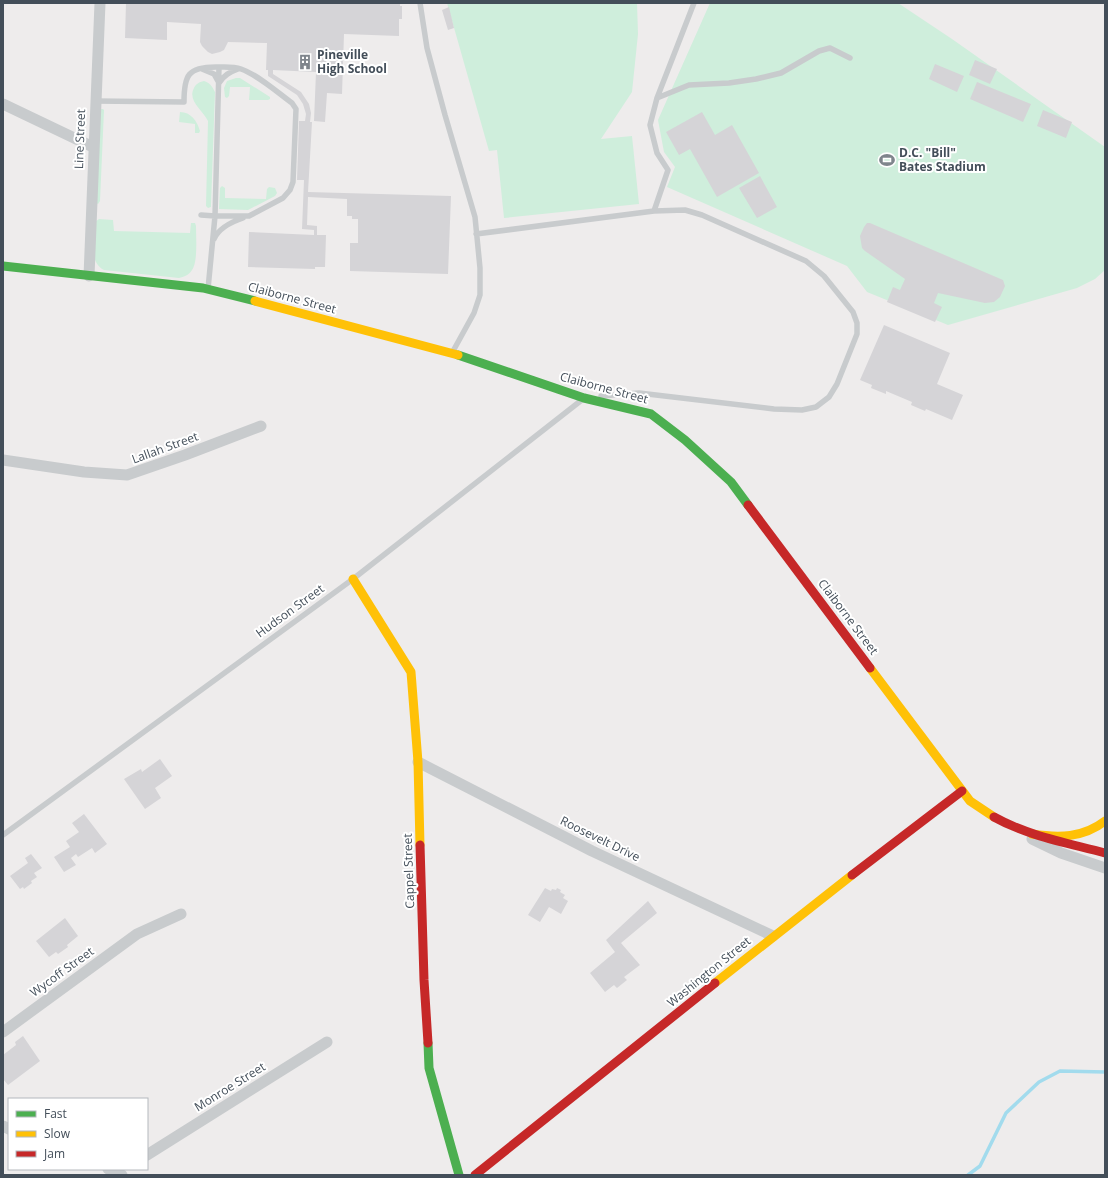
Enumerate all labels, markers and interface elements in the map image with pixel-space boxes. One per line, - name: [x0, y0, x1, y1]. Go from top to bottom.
- place label: Pineville High School: [317, 46, 387, 77]
- building icon: Pineville High School: [296, 53, 314, 71]
- street label: Line Street: [70, 109, 89, 169]
- place label: D.C. "Bill" Bates Stadium: [899, 144, 986, 175]
- sports icon: D.C. "Bill" Bates Stadium: [878, 151, 896, 169]
- street label: Claiborne Street: [246, 278, 338, 317]
- street label: Claiborne Street: [558, 368, 650, 407]
- street label: Lallah Street: [129, 428, 200, 467]
- street label: Claiborne Street: [814, 575, 882, 658]
- street label: Hudson Street: [252, 580, 327, 641]
- street label: Roosevelt Drive: [557, 812, 643, 865]
- street label: Cappel Street: [399, 833, 418, 909]
- street label: Washington Street: [663, 933, 754, 1011]
- street label: Wycoff Street: [26, 943, 97, 1000]
- street label: Monroe Street: [191, 1058, 269, 1115]
- legend: [8, 1098, 148, 1170]
- text: Fast: [44, 1105, 67, 1122]
- text: Slow: [44, 1125, 71, 1142]
- text: Jam: [43, 1145, 65, 1162]

